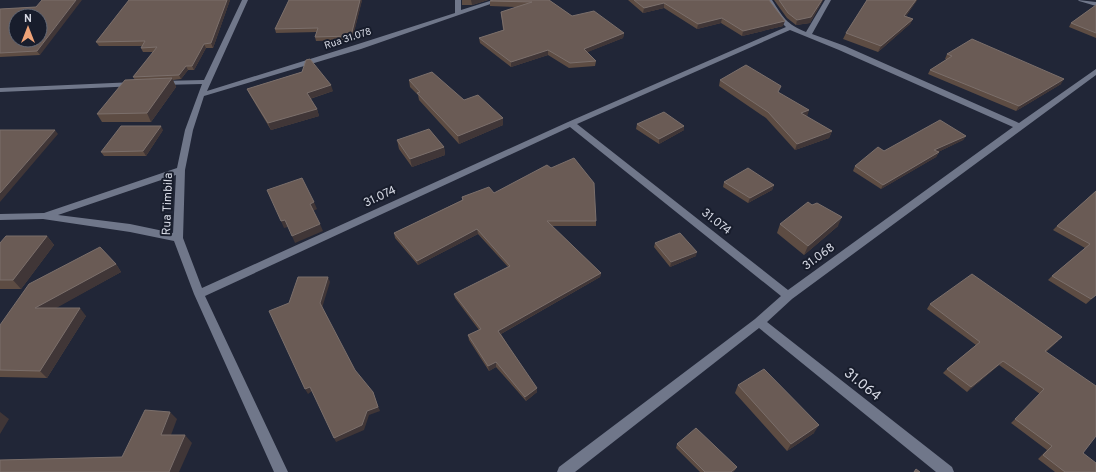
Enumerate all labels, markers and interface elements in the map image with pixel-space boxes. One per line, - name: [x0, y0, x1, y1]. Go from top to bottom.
- north arrow: [8, 8, 48, 48]
- text: N: [24, 12, 32, 26]
- street label: Rua 31.078: [323, 25, 373, 53]
- street label: Rua Timbila: [159, 172, 177, 236]
- street label: 31.074: [361, 183, 399, 211]
- street label: 31.074: [698, 205, 734, 239]
- street label: 31.068: [800, 240, 838, 274]
- street label: 31.064: [840, 365, 884, 405]

